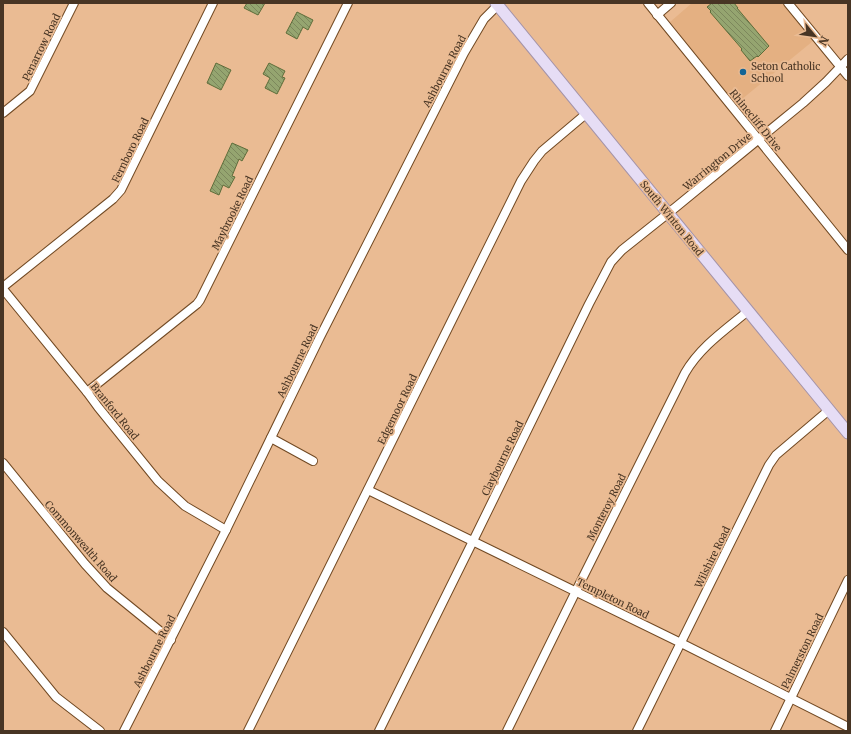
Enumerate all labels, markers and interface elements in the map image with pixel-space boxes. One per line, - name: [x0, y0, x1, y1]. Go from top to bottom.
- street label: Penarrow Road: [20, 11, 63, 83]
- north arrow: [795, 16, 835, 56]
- street label: Ashbourne Road: [420, 33, 469, 110]
- text: N: [815, 34, 832, 48]
- place label: Seton Catholic School: [751, 60, 820, 85]
- marker: Seton Catholic School: [738, 67, 748, 77]
- street label: Rhinecliff Drive: [727, 87, 785, 154]
- street label: Fernboro Road: [109, 116, 152, 185]
- street label: Warrington Drive: [680, 130, 754, 194]
- street label: Maybrooke Road: [209, 174, 256, 252]
- street label: South Winton Road: [637, 178, 706, 259]
- street label: Ashbourne Road: [274, 323, 321, 401]
- street label: Edgemoor Road: [375, 372, 420, 446]
- street label: Branford Road: [88, 380, 141, 442]
- street label: Claybourne Road: [479, 419, 526, 498]
- street label: Monteroy Road: [584, 472, 629, 543]
- street label: Commonwealth Road: [42, 498, 119, 585]
- street label: Wilshire Road: [691, 524, 733, 591]
- street label: Templeton Road: [575, 575, 651, 622]
- street label: Palmerston Road: [779, 611, 826, 691]
- street label: Ashbourne Road: [130, 613, 178, 691]

